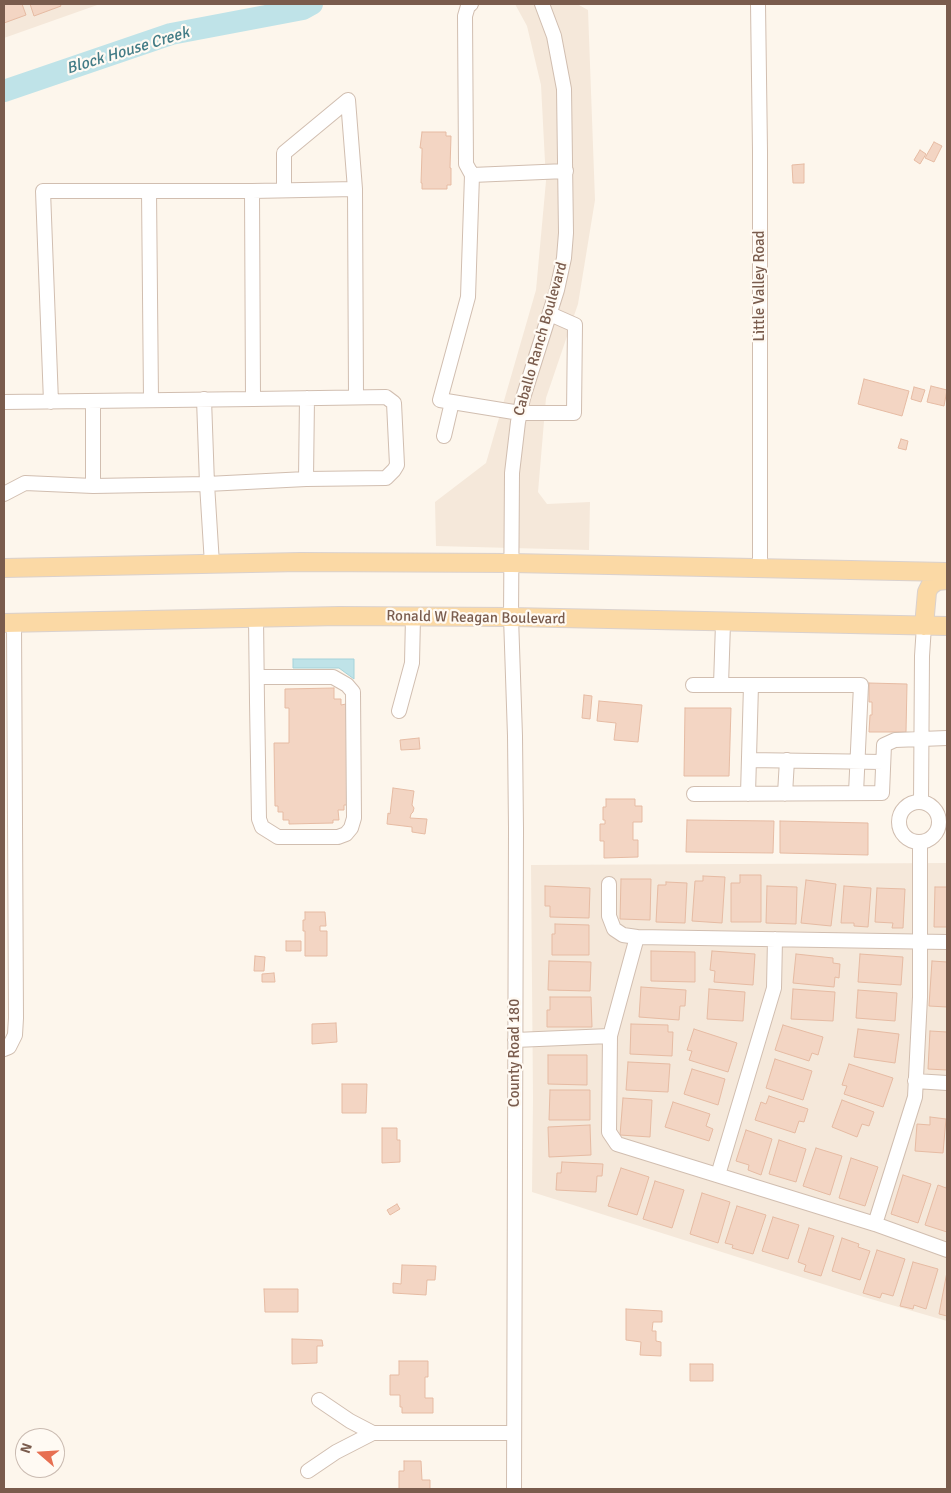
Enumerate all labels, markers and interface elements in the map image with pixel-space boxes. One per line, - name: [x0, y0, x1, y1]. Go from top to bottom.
- water label: Block House Creek: [64, 23, 192, 79]
- street label: Little Valley Road: [751, 231, 769, 341]
- street label: Caballo Ranch Boulevard: [510, 260, 572, 418]
- street label: Ronald W Reagan Boulevard: [386, 607, 566, 629]
- street label: County Road 180: [506, 999, 524, 1107]
- north arrow: [15, 1428, 65, 1478]
- text: N: [17, 1441, 36, 1456]

